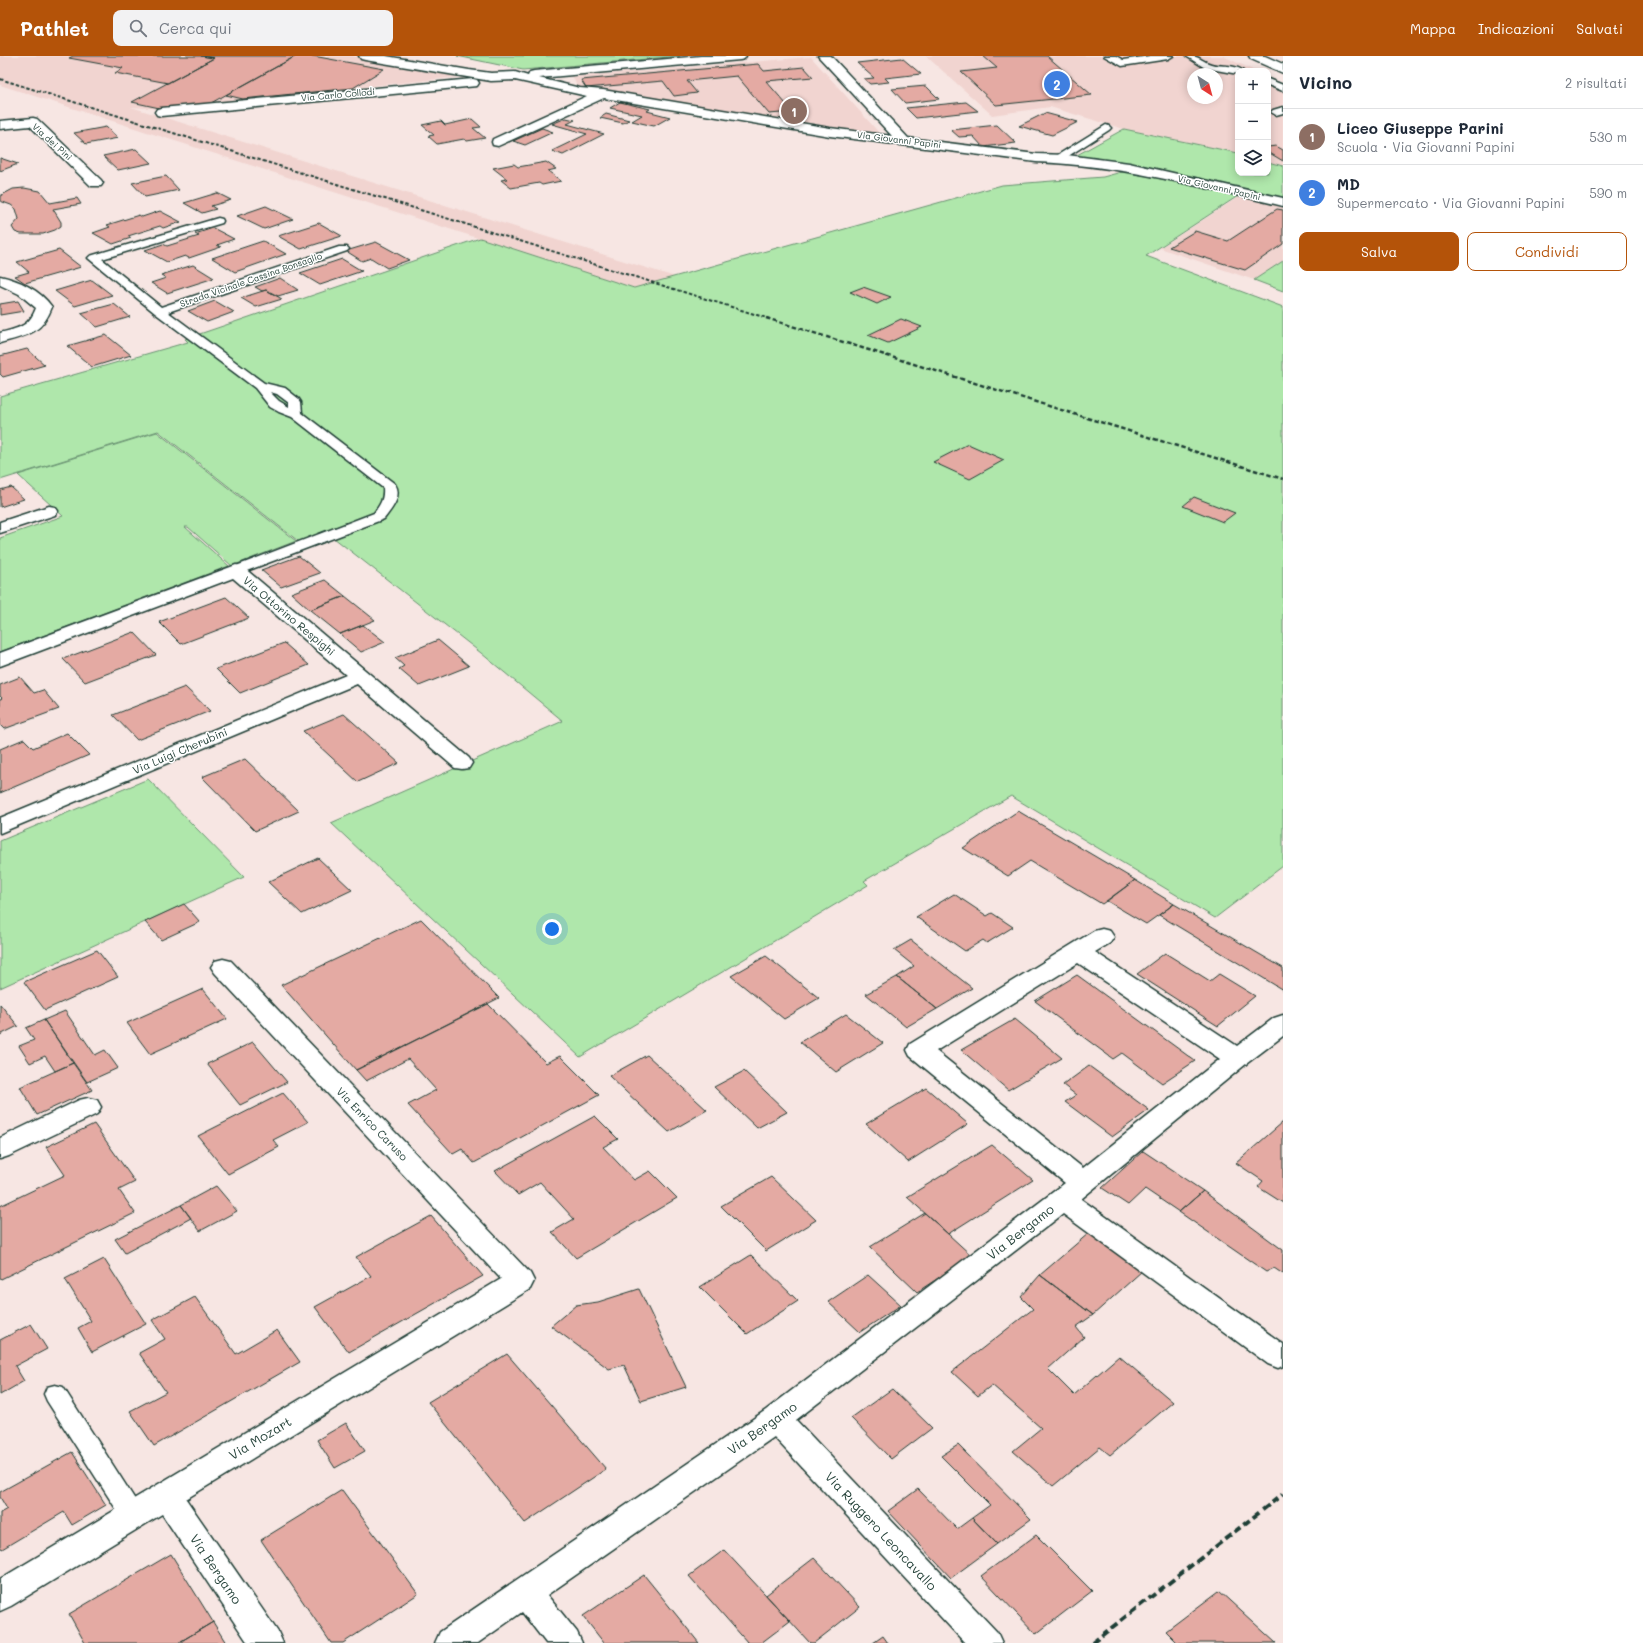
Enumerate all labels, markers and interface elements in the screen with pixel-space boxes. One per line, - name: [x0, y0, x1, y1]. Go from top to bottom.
- search box: [113, 10, 393, 46]
- text: Pathlet: [20, 16, 89, 41]
- icon: search: [127, 17, 149, 39]
- text: Cerca qui: [159, 18, 232, 38]
- text: Mappa: [1410, 19, 1456, 38]
- text: Indicazioni: [1478, 19, 1554, 38]
- text: Salvati: [1576, 19, 1623, 38]
- north arrow: [1187, 68, 1223, 104]
- map controls: [1235, 68, 1271, 176]
- button: +: [1235, 68, 1271, 104]
- pin: 2: [1044, 69, 1070, 99]
- text: Vicino: [1299, 71, 1352, 93]
- text: 2 risultati: [1565, 74, 1627, 91]
- street label: Via Carlo Collodi: [301, 86, 376, 103]
- pin: 1: [781, 96, 807, 126]
- button: −: [1235, 104, 1271, 140]
- text: Liceo Giuseppe Parini: [1337, 118, 1504, 138]
- street label: Via dei Pini: [30, 121, 75, 163]
- text: 1: [1309, 128, 1315, 145]
- text: 530 m: [1589, 128, 1627, 145]
- street label: Via Giovanni Papini: [856, 129, 942, 150]
- text: Scuola · Via Giovanni Papini: [1337, 138, 1515, 155]
- button: layers: [1235, 140, 1271, 176]
- street label: Via Giovanni Papini: [1177, 173, 1262, 202]
- text: MD: [1337, 174, 1360, 194]
- text: 2: [1308, 184, 1316, 201]
- text: 590 m: [1589, 184, 1627, 201]
- text: Supermercato · Via Giovanni Papini: [1337, 194, 1565, 211]
- button: Salva: [1299, 232, 1459, 271]
- button: Condividi: [1467, 232, 1627, 271]
- street label: Strada Vicinale Cassina Bonsaglio: [178, 250, 324, 309]
- street label: Via Ottorino Respighi: [240, 573, 339, 659]
- street label: Via Luigi Cherubini: [130, 724, 229, 777]
- your location: [542, 919, 562, 939]
- street label: Via Enrico Caruso: [333, 1084, 412, 1164]
- street label: Via Bergamo: [983, 1200, 1057, 1263]
- street label: Via Bergamo: [724, 1397, 800, 1458]
- street label: Via Mozart: [225, 1412, 294, 1463]
- street label: Via Ruggero Leoncavallo: [822, 1468, 941, 1594]
- street label: Via Bergamo: [187, 1530, 246, 1607]

